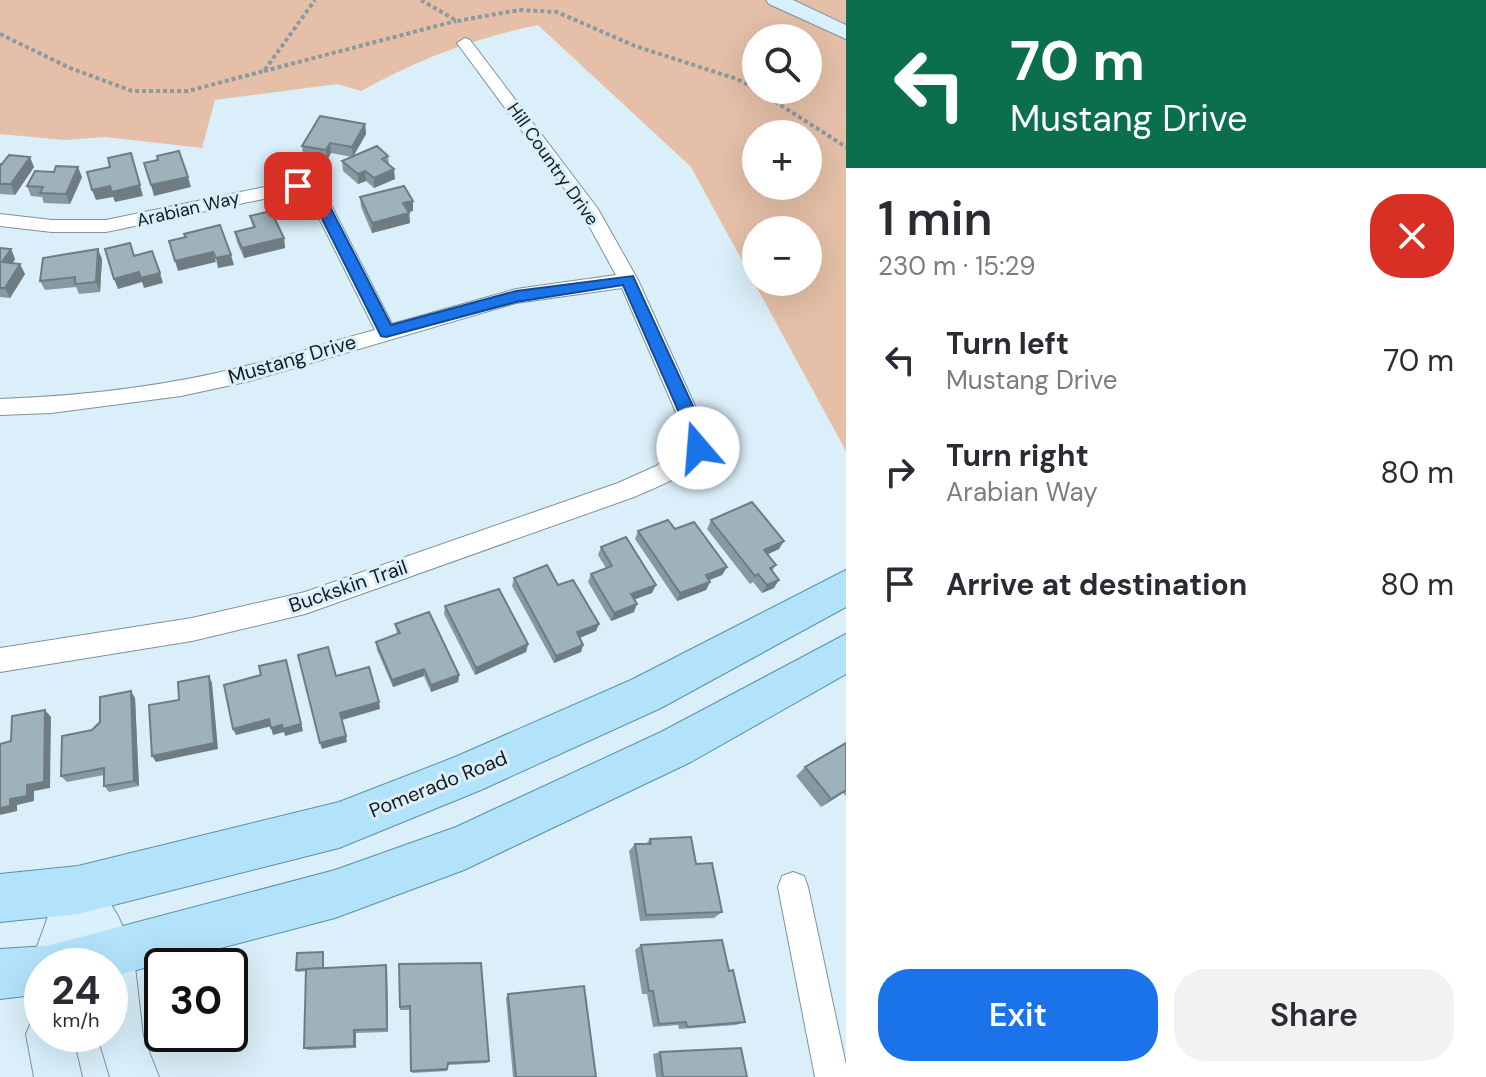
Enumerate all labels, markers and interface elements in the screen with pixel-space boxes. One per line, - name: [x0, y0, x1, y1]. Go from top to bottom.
- map controls: [742, 24, 822, 296]
- button: search: [742, 24, 822, 104]
- text: 70 m: [1010, 24, 1145, 97]
- icon: left: [878, 32, 982, 136]
- text: Mustang Drive: [1010, 95, 1247, 142]
- street label: Hill Country Drive: [502, 98, 604, 230]
- button: +: [742, 120, 822, 200]
- pin: [264, 152, 332, 220]
- icon: arrive: [276, 164, 320, 208]
- street label: Arabian Way: [134, 185, 242, 233]
- text: 1 min: [878, 187, 993, 250]
- button: close: [1370, 194, 1454, 278]
- button: −: [742, 216, 822, 296]
- text: 230 m · 15:29: [878, 249, 1035, 283]
- text: Turn left: [946, 324, 1069, 363]
- street label: Mustang Drive: [225, 328, 359, 390]
- icon: left: [878, 338, 922, 382]
- text: 70 m: [1383, 341, 1454, 380]
- text: Mustang Drive: [946, 363, 1118, 397]
- position arrow: [656, 406, 740, 490]
- text: Turn right: [946, 436, 1089, 475]
- icon: right: [878, 450, 922, 494]
- text: 80 m: [1381, 453, 1454, 492]
- text: Arabian Way: [946, 475, 1098, 509]
- street label: Buckskin Trail: [285, 554, 411, 618]
- icon: arrive: [878, 562, 922, 606]
- text: Arrive at destination: [946, 565, 1247, 604]
- text: 80 m: [1381, 565, 1454, 604]
- street label: Pomerado Road: [365, 744, 511, 824]
- speed limit sign: 30: [144, 948, 248, 1052]
- text: 24: [52, 964, 100, 1016]
- button: Exit: [878, 969, 1158, 1061]
- button: Share: [1174, 969, 1454, 1061]
- text: km/h: [52, 1007, 100, 1033]

